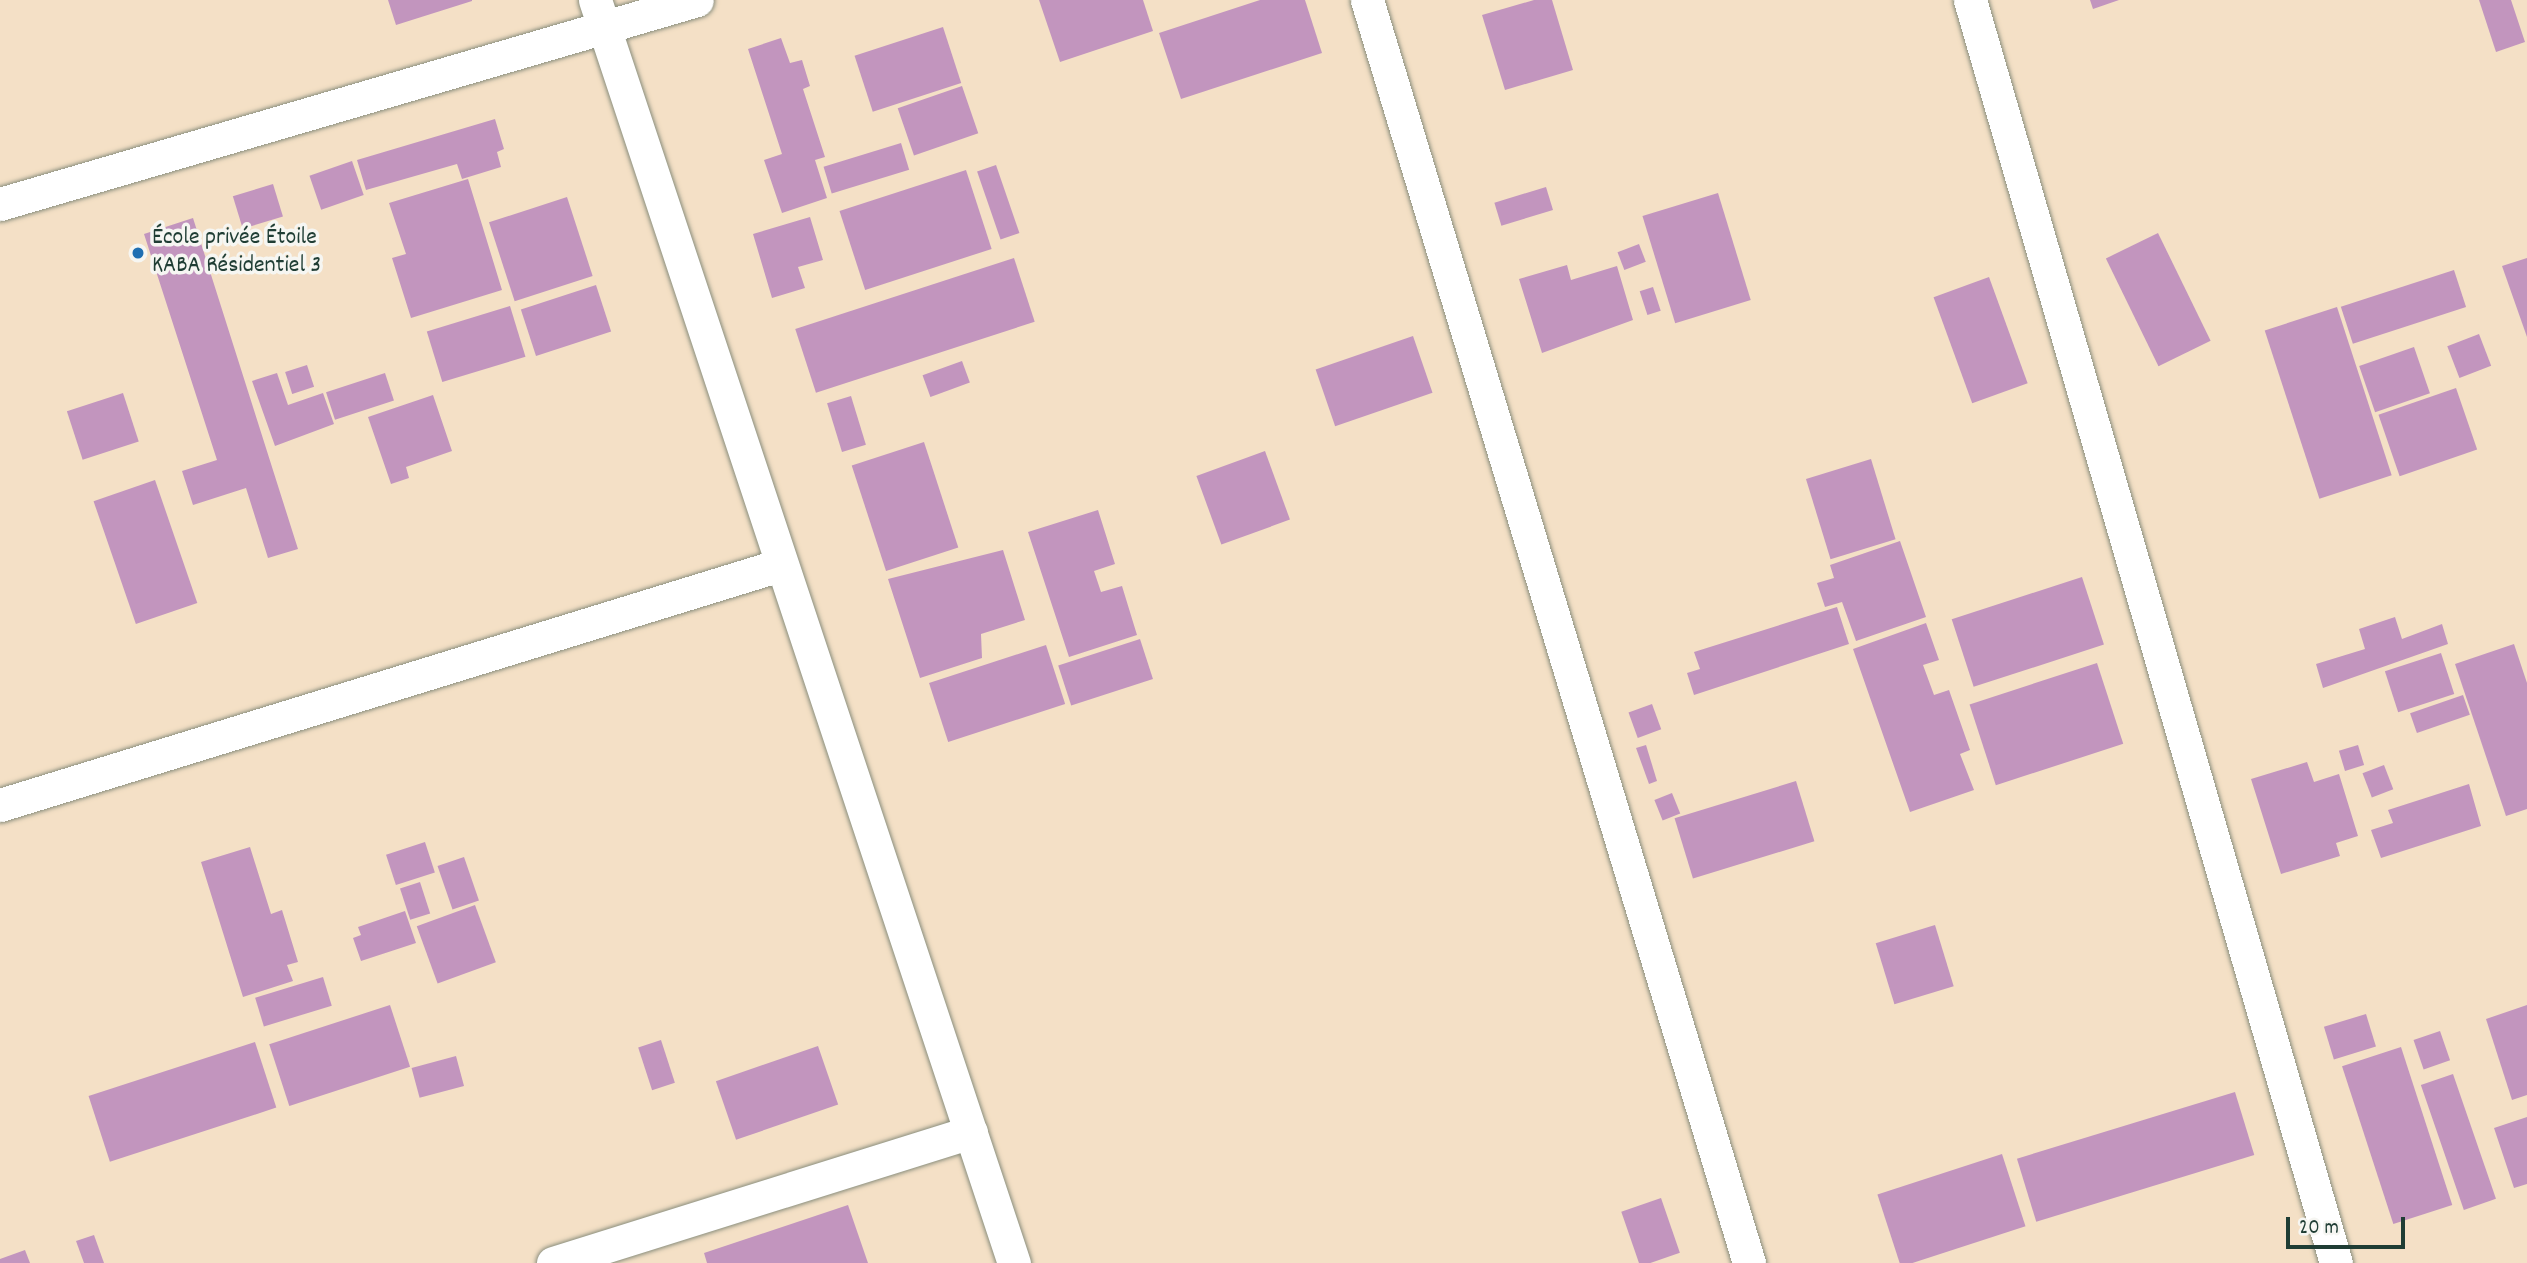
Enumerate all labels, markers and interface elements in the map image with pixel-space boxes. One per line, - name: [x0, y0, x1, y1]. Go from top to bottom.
- place label: École privée Étoile KABA Résidentiel 3: [152, 225, 321, 281]
- marker: École privée Étoile KABA Résidentiel 3: [130, 245, 146, 261]
- scale bar: [2289, 1204, 2408, 1248]
- text: 20 m: [2299, 1214, 2339, 1244]

